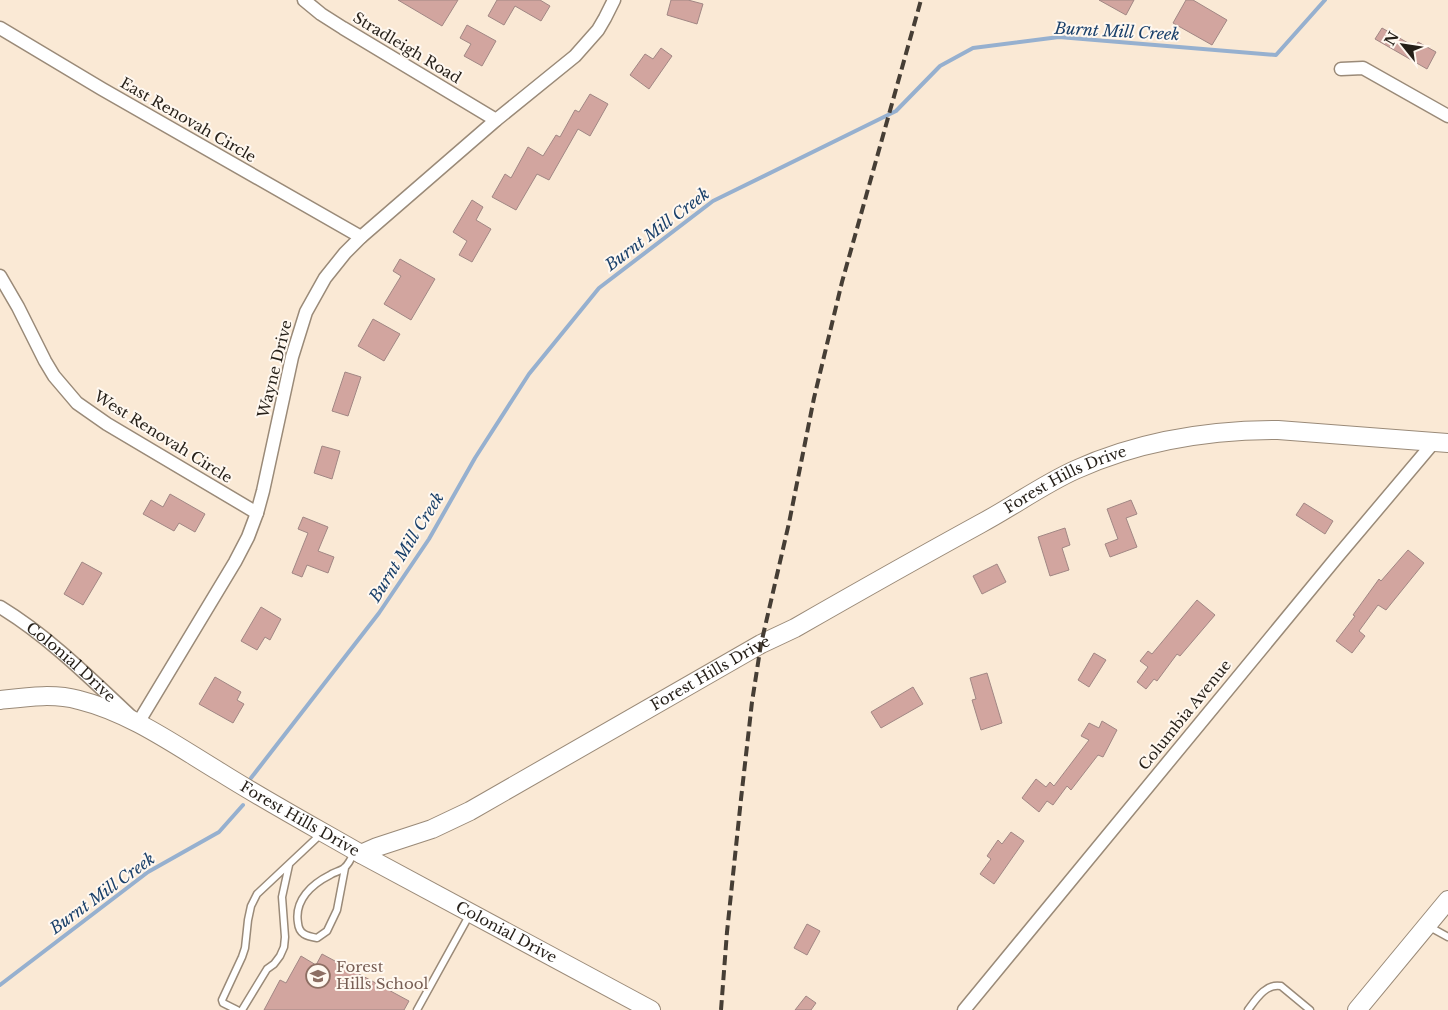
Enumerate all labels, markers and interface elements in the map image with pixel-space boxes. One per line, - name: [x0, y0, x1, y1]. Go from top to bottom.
- street label: Stradleigh Road: [350, 8, 465, 87]
- water label: Burnt Mill Creek: [1053, 18, 1180, 44]
- north arrow: [1378, 20, 1428, 70]
- text: N: [1381, 28, 1403, 49]
- street label: East Renovah Circle: [117, 73, 260, 166]
- water label: Burnt Mill Creek: [600, 183, 713, 275]
- street label: Wayne Drive: [253, 318, 296, 421]
- street label: West Renovah Circle: [90, 386, 236, 487]
- street label: Forest Hills Drive: [1000, 441, 1129, 517]
- water label: Burnt Mill Creek: [364, 489, 448, 606]
- street label: Colonial Drive: [23, 618, 120, 706]
- street label: Forest Hills Drive: [647, 631, 773, 714]
- street label: Columbia Avenue: [1134, 656, 1235, 774]
- street label: Forest Hills Drive: [237, 777, 363, 860]
- water label: Burnt Mill Creek: [45, 848, 159, 938]
- street label: Colonial Drive: [453, 897, 561, 967]
- place label: Forest Hills School: [336, 957, 429, 993]
- school or university icon: Forest Hills School: [305, 963, 331, 989]

